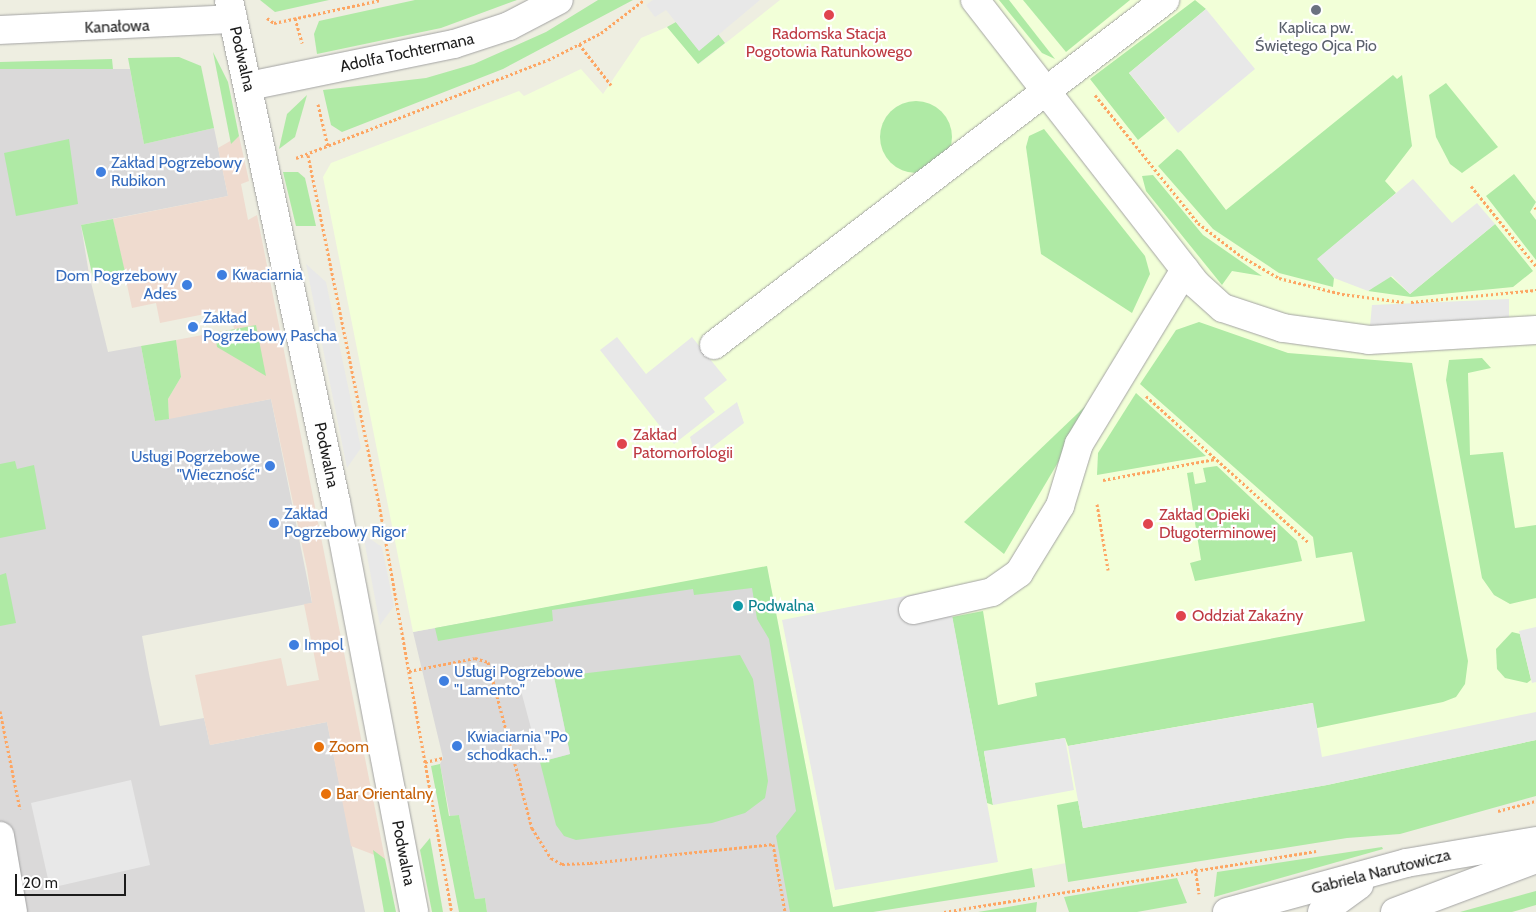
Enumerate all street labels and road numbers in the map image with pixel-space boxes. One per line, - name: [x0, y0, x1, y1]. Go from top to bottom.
- street label: Kanałowa: [84, 16, 150, 38]
- street label: Podwalna: [225, 25, 259, 93]
- street label: Adolfa Tochtermana: [338, 29, 476, 77]
- street label: Podwalna: [310, 421, 342, 489]
- street label: Podwalna: [387, 819, 419, 887]
- street label: Gabriela Narutowicza: [1309, 845, 1453, 899]

